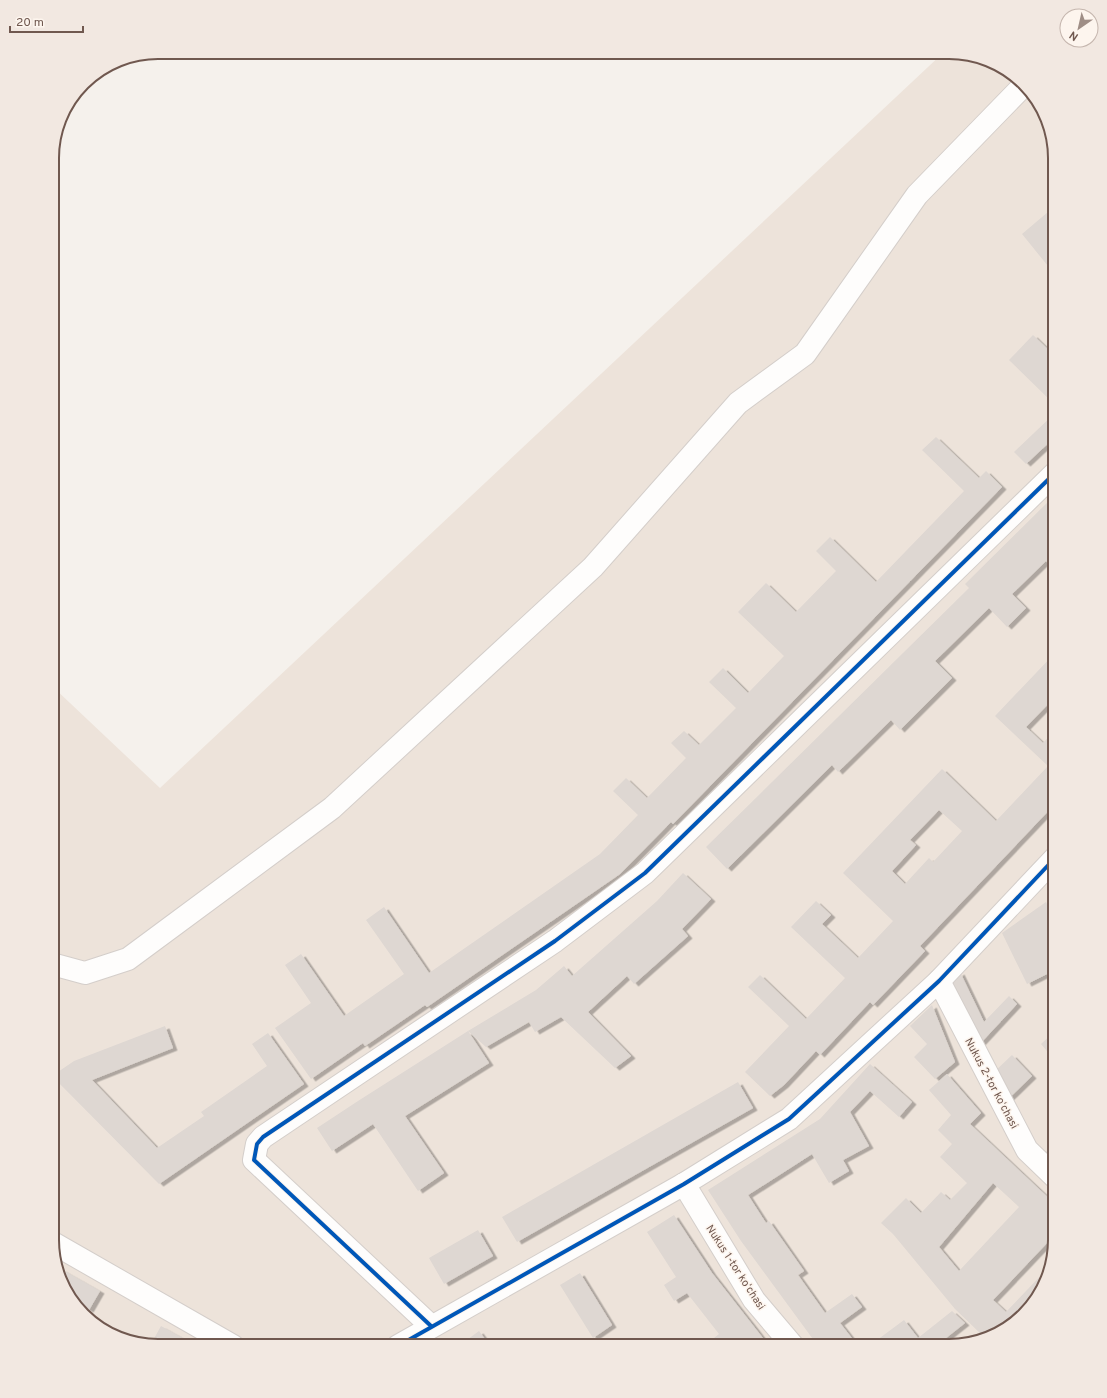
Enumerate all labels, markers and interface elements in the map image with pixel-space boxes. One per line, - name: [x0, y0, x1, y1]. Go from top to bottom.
- scale bar: [10, 8, 83, 34]
- north arrow: [1059, 8, 1099, 48]
- text: 20 m: [16, 15, 44, 31]
- text: N: [1067, 27, 1081, 43]
- street label: Nukus 2-tor koʻchasi: [961, 1036, 1021, 1131]
- street label: Nukus 1-tor koʻchasi: [702, 1222, 768, 1313]

